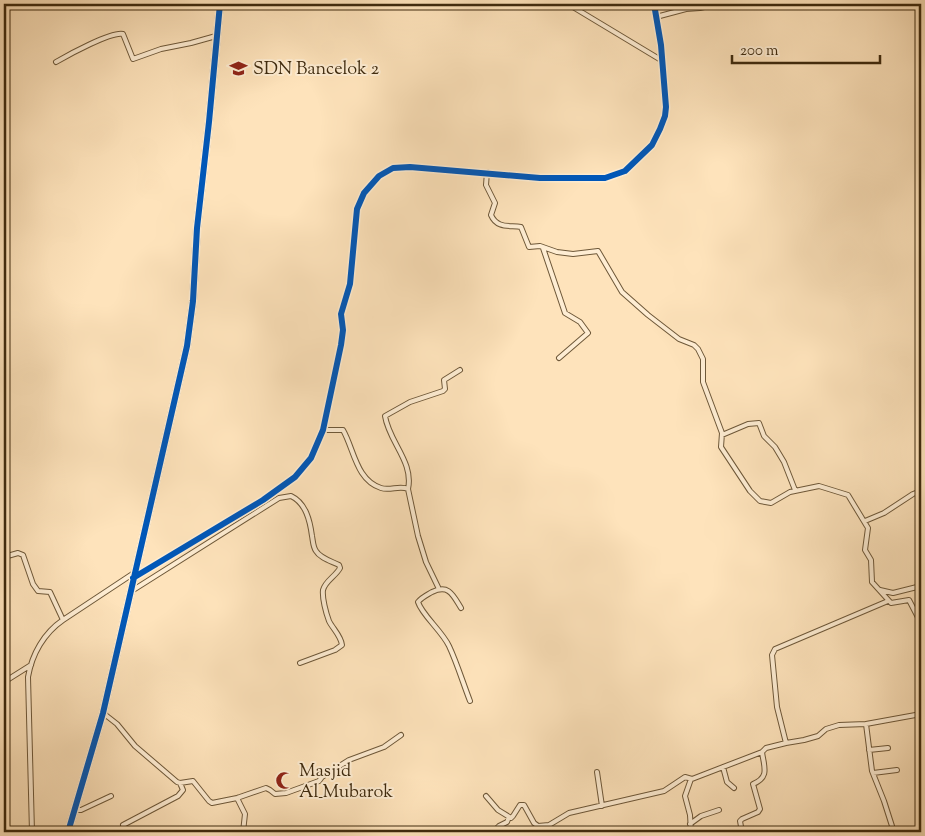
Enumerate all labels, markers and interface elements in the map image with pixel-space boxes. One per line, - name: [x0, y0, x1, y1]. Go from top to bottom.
- scale bar: [732, 32, 880, 64]
- text: 200 m: [740, 41, 779, 62]
- place label: SDN Bancelok 2: [253, 57, 380, 83]
- school or university icon: SDN Bancelok 2: [229, 58, 249, 78]
- place label: Masjid Al_Mubarok: [299, 759, 393, 806]
- mosque icon: Masjid Al_Mubarok: [275, 770, 295, 790]

